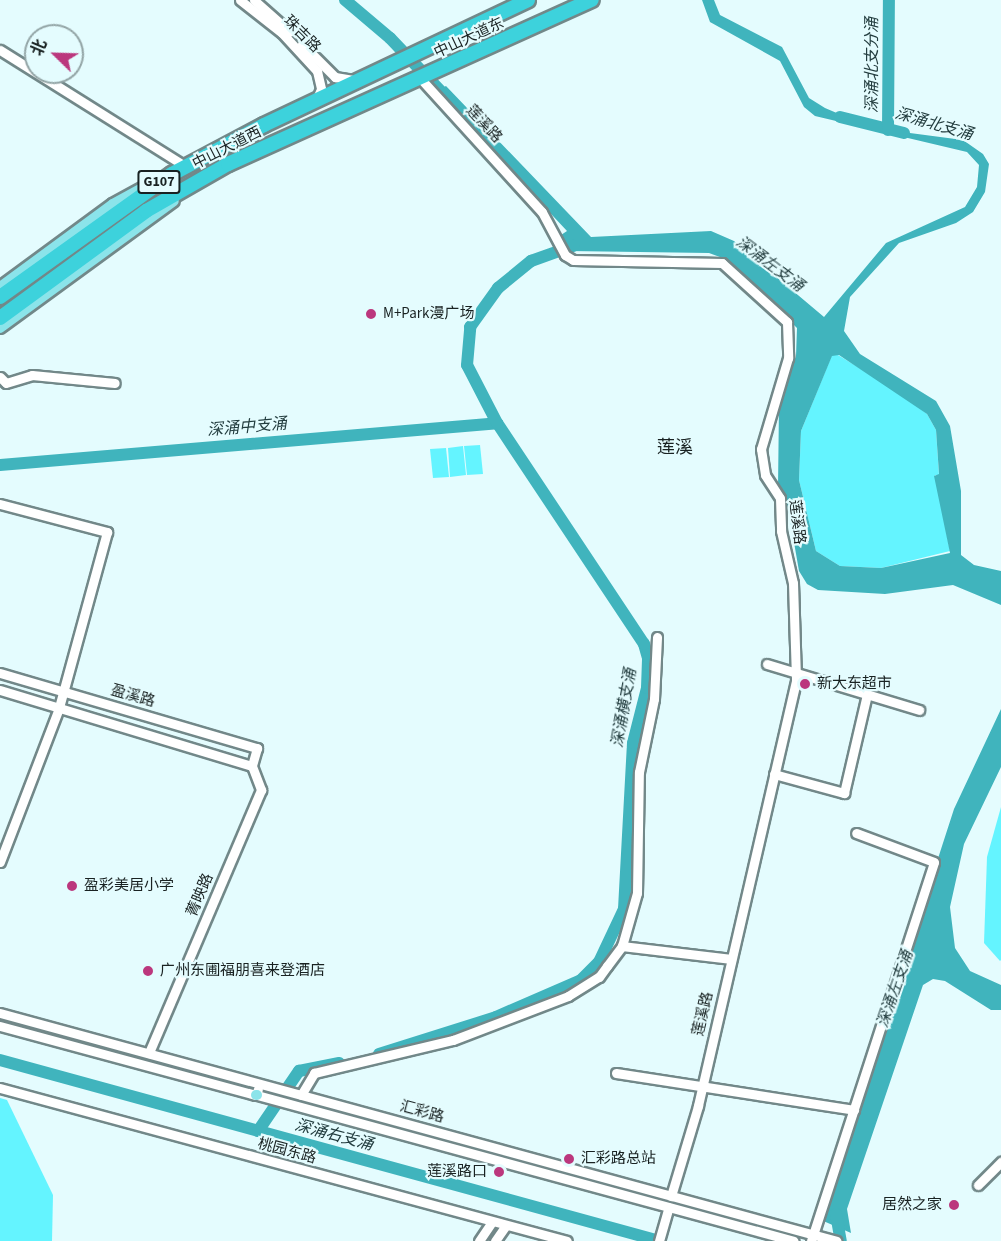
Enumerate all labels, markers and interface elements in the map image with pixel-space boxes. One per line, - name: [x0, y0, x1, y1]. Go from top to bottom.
- street label: 珠吉路: [280, 12, 324, 56]
- street label: 中山大道东: [431, 14, 507, 62]
- water label: 深涌北支分涌: [862, 17, 882, 113]
- north arrow: [24, 24, 84, 84]
- text: 北: [26, 36, 53, 59]
- street label: 莲溪路: [462, 101, 506, 147]
- water label: 深涌北支涌: [893, 104, 975, 144]
- street label: 中山大道西: [190, 123, 264, 173]
- road number: G107: [136, 171, 182, 193]
- water label: 深涌左支涌: [732, 232, 808, 296]
- place label: M+Park漫广场: [383, 305, 474, 323]
- marker: M+Park漫广场: [364, 307, 378, 321]
- water label: 深涌中支涌: [206, 414, 288, 440]
- district label: 莲溪: [657, 437, 693, 459]
- street label: 莲溪路: [785, 499, 809, 545]
- water label: 深涌横支涌: [608, 667, 640, 749]
- place label: 新大东超市: [817, 675, 892, 693]
- marker: 新大东超市: [798, 677, 812, 691]
- street label: 盈溪路: [109, 681, 157, 711]
- street label: 菁映路: [183, 871, 217, 919]
- place label: 盈彩美居小学: [84, 877, 174, 895]
- marker: 盈彩美居小学: [65, 879, 79, 893]
- water label: 深涌左支涌: [873, 948, 917, 1030]
- place label: 广州东圃福朋喜来登酒店: [160, 962, 325, 980]
- marker: 广州东圃福朋喜来登酒店: [141, 964, 155, 978]
- street label: 莲溪路: [689, 990, 717, 1038]
- street label: 汇彩路: [398, 1097, 446, 1127]
- water label: 深涌右支涌: [293, 1115, 375, 1155]
- street label: 桃园东路: [256, 1135, 318, 1167]
- place label: 汇彩路总站: [581, 1150, 656, 1168]
- marker: 汇彩路总站: [562, 1152, 576, 1166]
- place label: 莲溪路口: [427, 1163, 487, 1181]
- marker: 莲溪路口: [492, 1165, 506, 1179]
- place label: 居然之家: [882, 1196, 942, 1214]
- marker: 居然之家: [947, 1198, 961, 1212]

